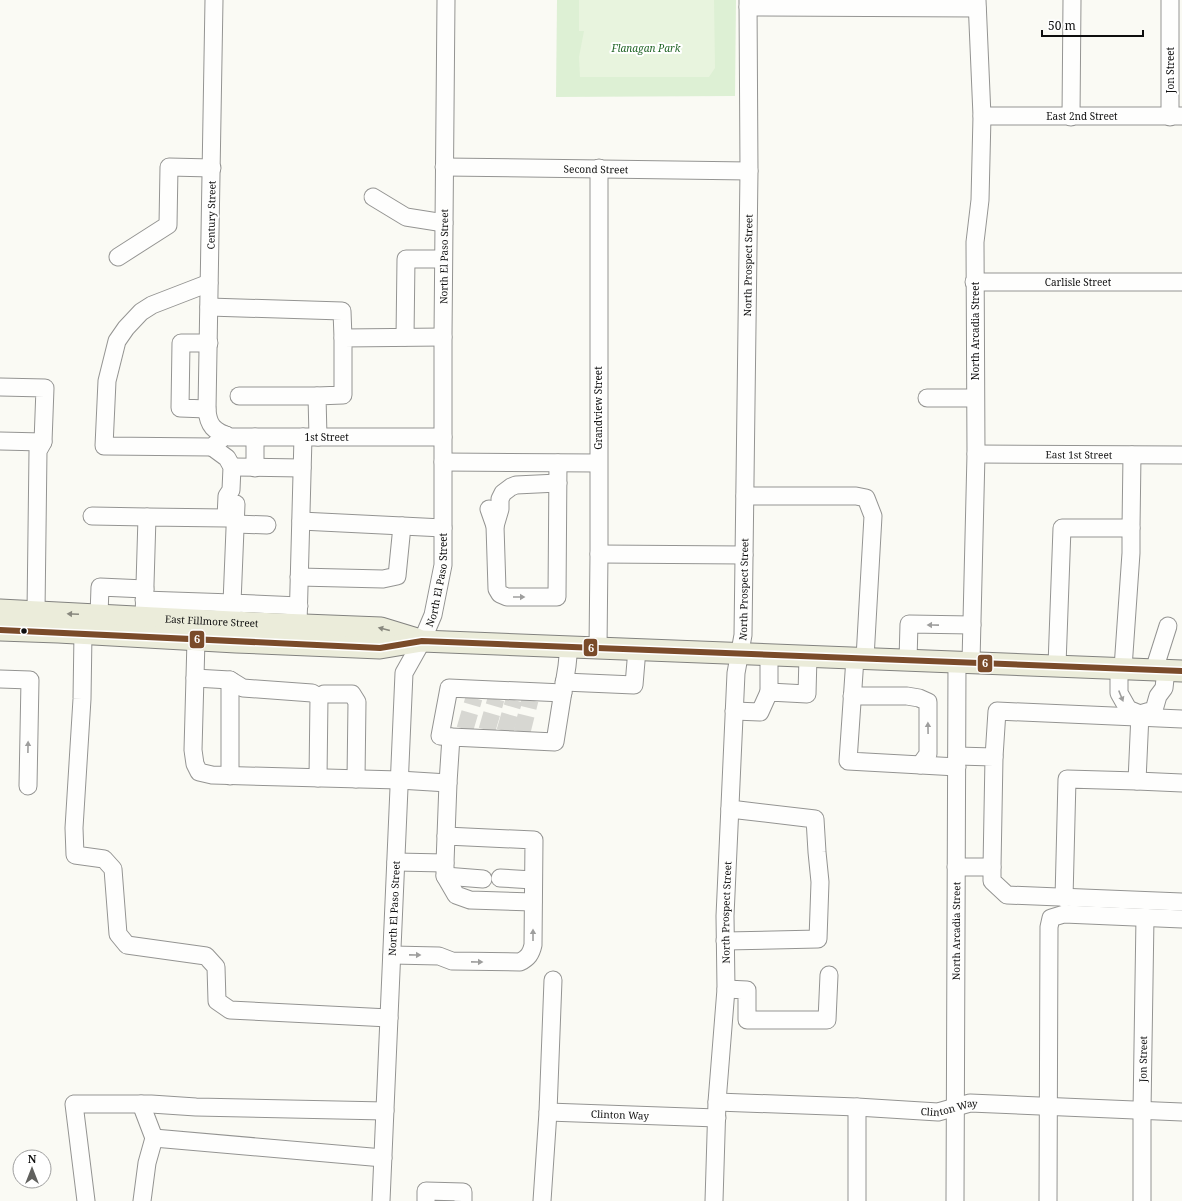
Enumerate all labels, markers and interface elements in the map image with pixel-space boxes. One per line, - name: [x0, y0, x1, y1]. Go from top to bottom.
- scale bar: [1042, 12, 1143, 38]
- text: 50 m: [1048, 17, 1076, 34]
- park label: Flanagan Park: [611, 41, 681, 55]
- street label: Jon Street: [1163, 46, 1177, 94]
- street label: East 2nd Street: [1046, 109, 1118, 123]
- street label: Second Street: [564, 162, 629, 176]
- street label: Century Street: [203, 180, 219, 249]
- street label: North El Paso Street: [436, 208, 451, 304]
- street label: North Prospect Street: [740, 214, 755, 317]
- street label: Carlisle Street: [1045, 275, 1112, 289]
- street label: North Arcadia Street: [968, 281, 982, 380]
- street label: Grandview Street: [591, 366, 605, 450]
- street label: 1st Street: [305, 430, 349, 444]
- street label: East 1st Street: [1046, 447, 1113, 462]
- street label: North El Paso Street: [422, 532, 450, 629]
- street label: North Prospect Street: [735, 538, 751, 642]
- one-way arrow: [513, 594, 526, 600]
- one-way arrow: [66, 611, 79, 617]
- street label: East Fillmore Street: [165, 612, 259, 630]
- one-way arrow: [926, 622, 939, 628]
- unlabelled marker: [19, 626, 29, 636]
- one-way arrow: [378, 626, 391, 632]
- line badge: 6: [189, 630, 205, 649]
- text: 6: [194, 631, 200, 646]
- line badge: 6: [583, 638, 598, 657]
- text: 6: [588, 640, 594, 655]
- line badge: 6: [977, 654, 993, 673]
- text: 6: [982, 655, 988, 670]
- one-way arrow: [1119, 690, 1125, 702]
- one-way arrow: [925, 721, 931, 734]
- one-way arrow: [25, 741, 32, 753]
- street label: North El Paso Street: [385, 860, 403, 956]
- street label: North Prospect Street: [718, 861, 734, 964]
- street label: North Arcadia Street: [949, 881, 963, 980]
- one-way arrow: [530, 928, 536, 941]
- one-way arrow: [409, 952, 422, 958]
- one-way arrow: [471, 959, 484, 965]
- street label: Jon Street: [1135, 1035, 1150, 1083]
- street label: Clinton Way: [920, 1096, 978, 1119]
- street label: Clinton Way: [591, 1107, 650, 1123]
- north arrow: [12, 1149, 52, 1189]
- text: N: [28, 1151, 37, 1166]

